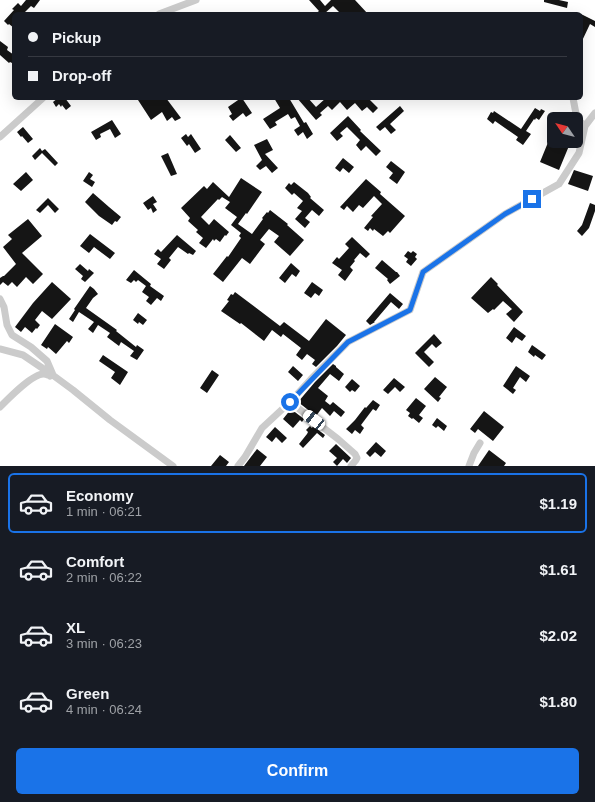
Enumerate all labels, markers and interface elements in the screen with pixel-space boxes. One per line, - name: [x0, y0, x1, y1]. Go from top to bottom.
- text: Pickup: [52, 29, 101, 46]
- text: Drop-off: [52, 67, 111, 84]
- north arrow: [547, 112, 583, 148]
- map controls: [547, 112, 583, 148]
- route end: [523, 190, 541, 208]
- route start: [281, 393, 299, 411]
- car: [301, 408, 327, 432]
- icon: car: [18, 485, 54, 521]
- text: Economy: [66, 487, 134, 504]
- text: $1.19: [539, 495, 577, 512]
- text: 1 min · 06:21: [66, 504, 142, 519]
- icon: car: [18, 551, 54, 587]
- text: Comfort: [66, 553, 124, 570]
- text: $1.61: [539, 561, 577, 578]
- text: 2 min · 06:22: [66, 570, 142, 585]
- icon: car: [18, 617, 54, 653]
- text: XL: [66, 619, 85, 636]
- text: $2.02: [539, 627, 577, 644]
- text: 3 min · 06:23: [66, 636, 142, 651]
- icon: car: [18, 683, 54, 719]
- text: Green: [66, 685, 109, 702]
- text: $1.80: [539, 693, 577, 710]
- text: 4 min · 06:24: [66, 702, 142, 717]
- button: Confirm: [16, 748, 579, 794]

